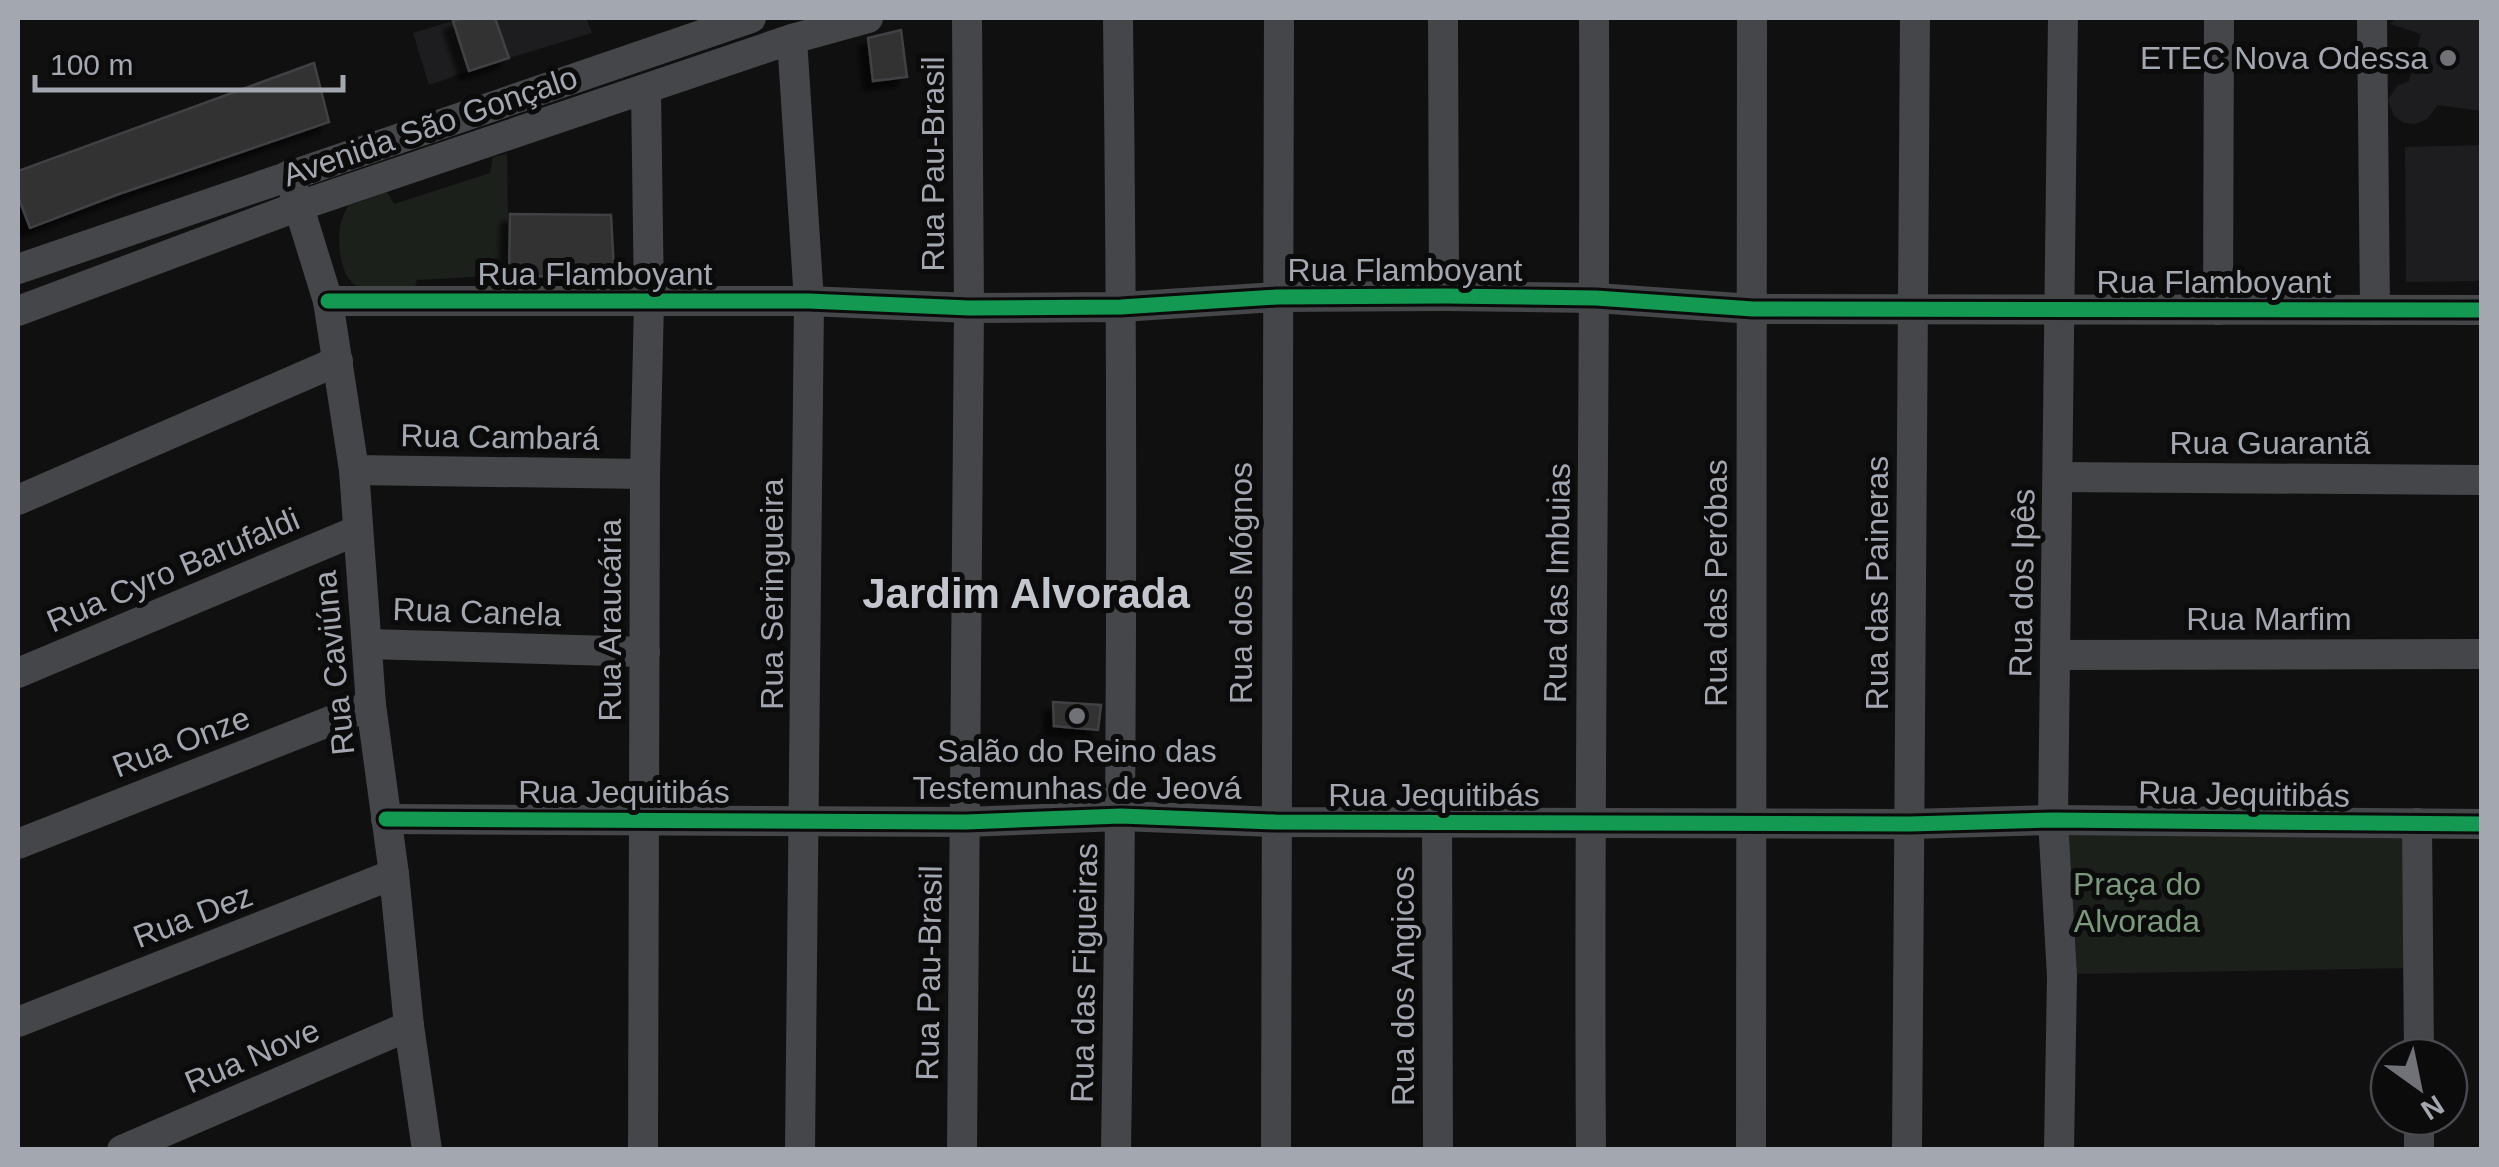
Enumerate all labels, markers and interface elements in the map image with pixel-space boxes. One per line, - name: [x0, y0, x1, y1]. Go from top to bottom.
- scale bar: [35, 30, 342, 92]
- place label: ETEC Nova Odessa: [2140, 40, 2428, 76]
- marker: ETEC Nova Odessa: [2437, 47, 2459, 69]
- text: 100 m: [50, 48, 133, 81]
- street label: Rua Pau-Brasil: [915, 56, 951, 272]
- street label: Avenida São Gonçalo: [278, 59, 582, 193]
- street label: Rua Flamboyant: [1288, 252, 1523, 288]
- street label: Rua Flamboyant: [478, 256, 713, 292]
- street label: Rua Flamboyant: [2097, 264, 2332, 300]
- street label: Rua Cambará: [400, 417, 600, 457]
- street label: Rua Guarantã: [2169, 425, 2371, 461]
- street label: Rua das Paineras: [1859, 456, 1895, 710]
- street label: Rua das Peróbas: [1698, 459, 1734, 707]
- street label: Rua dos Mógnos: [1223, 462, 1259, 704]
- street label: Rua das Imbuias: [1537, 463, 1577, 703]
- street label: Rua Seringueira: [754, 478, 790, 710]
- street label: Rua dos Ipês: [2002, 488, 2042, 678]
- street label: Rua Cyro Barufaldi: [42, 501, 304, 639]
- street label: Rua Araucária: [592, 518, 628, 721]
- street label: Rua Caviúna: [306, 569, 362, 757]
- district label: Jardim Alvorada: [862, 570, 1190, 617]
- street label: Rua Canela: [392, 591, 562, 633]
- street label: Rua Marfim: [2186, 601, 2352, 637]
- street label: Rua Onze: [107, 699, 255, 785]
- marker: Salão do Reino das Testemunhas de Jeová: [1066, 705, 1088, 727]
- place label: Salão do Reino das Testemunhas de Jeová: [912, 733, 1242, 806]
- street label: Rua Jequitibás: [518, 774, 730, 810]
- street label: Rua Jequitibás: [2138, 774, 2350, 814]
- street label: Rua Jequitibás: [1328, 777, 1540, 813]
- street label: Rua das Figueiras: [1064, 843, 1104, 1103]
- street label: Rua Pau-Brasil: [909, 865, 949, 1081]
- street label: Rua dos Angicos: [1385, 866, 1421, 1106]
- park label: Praça do Alvorada: [2073, 866, 2201, 939]
- street label: Rua Dez: [128, 877, 258, 955]
- street label: Rua Nove: [179, 1012, 325, 1100]
- north arrow: [2369, 1037, 2469, 1137]
- text: N: [2415, 1089, 2449, 1126]

